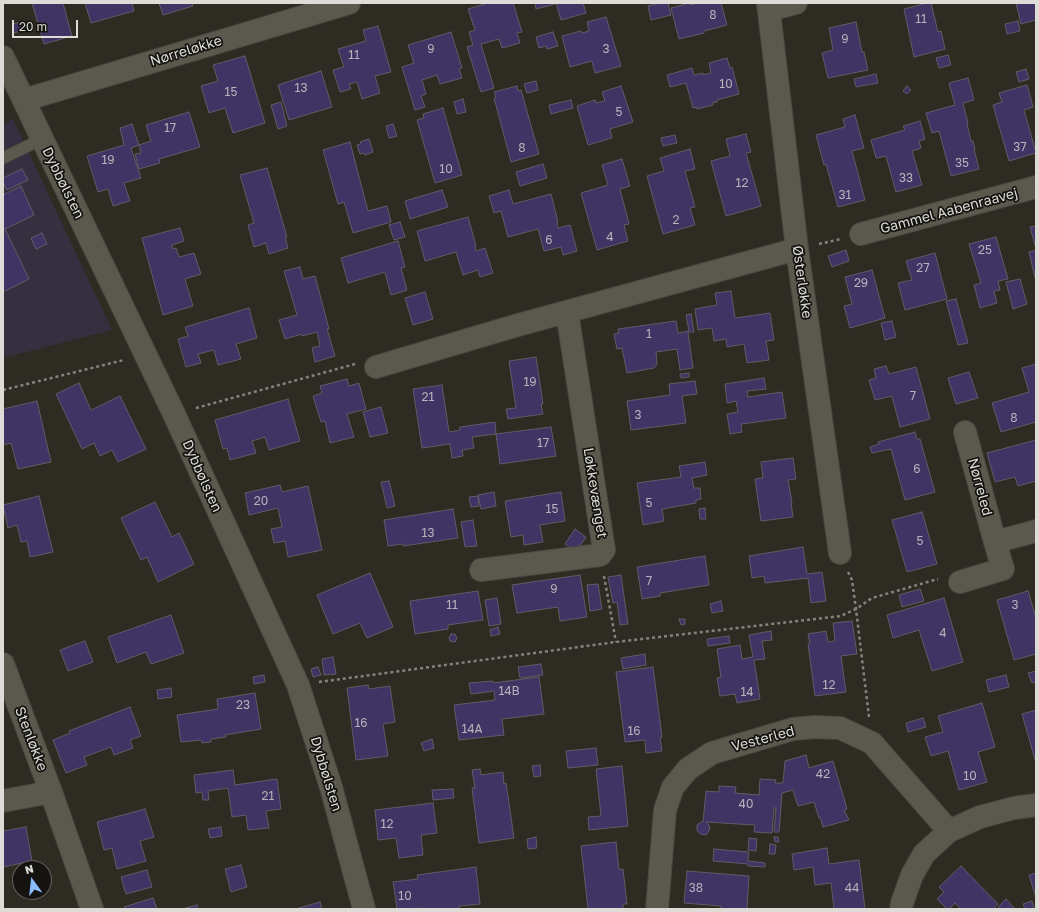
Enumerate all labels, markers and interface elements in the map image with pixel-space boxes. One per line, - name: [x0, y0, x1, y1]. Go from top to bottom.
- house number: 8: [709, 8, 717, 22]
- scale bar: [14, 12, 80, 38]
- house number: 11: [915, 12, 927, 26]
- text: 20 m: [19, 19, 47, 34]
- street label: Nørreløkke: [148, 32, 224, 70]
- house number: 9: [841, 32, 849, 46]
- house number: 9: [427, 42, 435, 56]
- house number: 3: [602, 42, 610, 56]
- house number: 11: [348, 48, 360, 62]
- house number: 10: [719, 77, 733, 91]
- house number: 13: [295, 81, 307, 95]
- house number: 15: [225, 85, 237, 99]
- house number: 5: [616, 105, 622, 119]
- house number: 17: [164, 121, 176, 135]
- house number: 37: [1013, 140, 1027, 154]
- house number: 8: [518, 141, 526, 155]
- street label: Dybbølsten: [38, 144, 88, 222]
- house number: 19: [101, 153, 115, 167]
- house number: 35: [955, 156, 969, 170]
- house number: 10: [439, 162, 453, 176]
- house number: 33: [899, 171, 913, 185]
- house number: 12: [736, 176, 748, 190]
- street label: Gammel Aabenraavej: [878, 185, 1020, 237]
- house number: 31: [839, 188, 851, 202]
- house number: 2: [673, 213, 679, 227]
- house number: 4: [606, 230, 614, 244]
- house number: 6: [545, 233, 553, 247]
- house number: 25: [978, 243, 992, 257]
- street label: Østerløkke: [789, 245, 815, 319]
- house number: 27: [916, 261, 930, 275]
- house number: 29: [854, 276, 868, 290]
- house number: 1: [646, 327, 652, 341]
- house number: 19: [523, 375, 537, 389]
- house number: 7: [910, 389, 916, 403]
- house number: 21: [422, 390, 434, 404]
- house number: 3: [634, 408, 642, 422]
- house number: 8: [1010, 411, 1018, 425]
- house number: 17: [537, 436, 549, 450]
- street label: Dybbølsten: [179, 437, 225, 515]
- street label: Løkkevænget: [580, 447, 610, 539]
- street label: Nørreled: [964, 456, 996, 518]
- house number: 6: [913, 462, 921, 476]
- house number: 20: [254, 494, 268, 508]
- house number: 5: [646, 496, 652, 510]
- house number: 15: [546, 502, 558, 516]
- house number: 13: [422, 526, 434, 540]
- house number: 5: [917, 534, 923, 548]
- house number: 7: [646, 574, 652, 588]
- house number: 9: [550, 582, 558, 596]
- house number: 11: [446, 598, 458, 612]
- house number: 3: [1011, 598, 1019, 612]
- house number: 4: [939, 626, 947, 640]
- house number: 12: [823, 678, 835, 692]
- house number: 14B: [498, 684, 520, 698]
- house number: 14: [740, 685, 754, 699]
- house number: 23: [236, 698, 250, 712]
- street label: Stenløkke: [11, 705, 51, 773]
- house number: 16: [354, 716, 368, 730]
- house number: 14A: [461, 722, 483, 736]
- street label: Vesterled: [730, 723, 796, 755]
- house number: 16: [627, 724, 641, 738]
- street label: Dybbølsten: [307, 734, 345, 814]
- house number: 42: [816, 767, 830, 781]
- house number: 10: [963, 769, 977, 783]
- house number: 21: [262, 789, 274, 803]
- house number: 40: [739, 797, 753, 811]
- house number: 12: [381, 817, 393, 831]
- north arrow: [12, 860, 52, 900]
- text: N: [23, 862, 35, 876]
- house number: 38: [689, 881, 703, 895]
- house number: 44: [845, 881, 859, 895]
- house number: 10: [398, 889, 412, 903]

